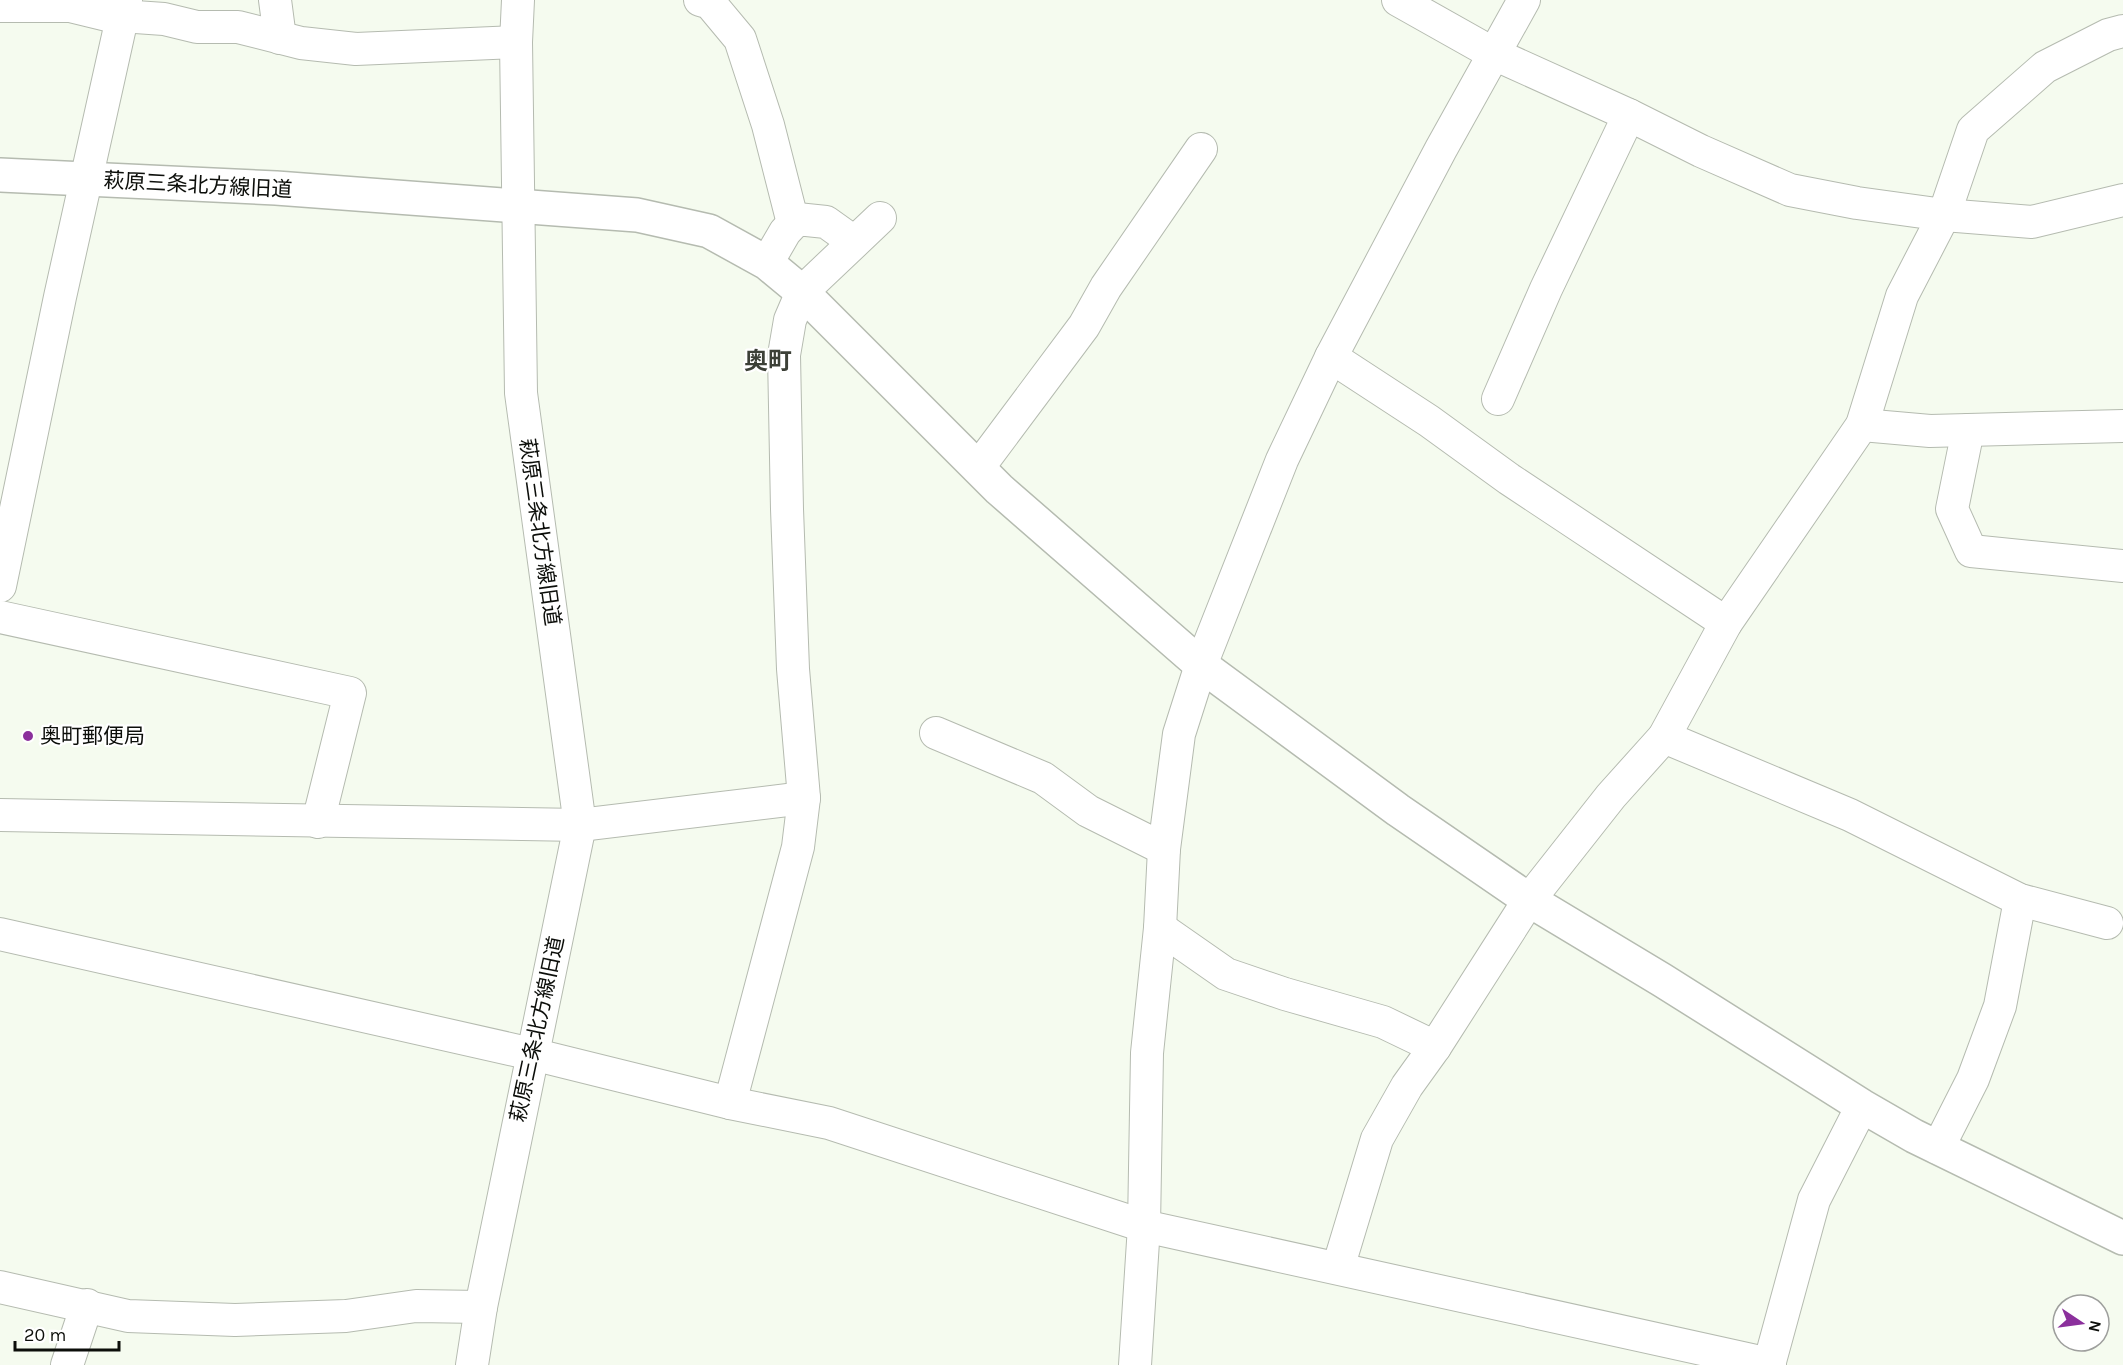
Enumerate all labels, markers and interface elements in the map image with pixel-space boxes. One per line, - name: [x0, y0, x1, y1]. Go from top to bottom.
- street label: 萩原三条北方線旧道: [103, 168, 293, 202]
- district label: 奥町: [744, 347, 792, 375]
- street label: 萩原三条北方線旧道: [515, 437, 565, 627]
- place label: 奥町郵便局: [40, 724, 145, 748]
- marker: 奥町郵便局: [21, 729, 35, 743]
- street label: 萩原三条北方線旧道: [506, 934, 568, 1124]
- north arrow: [2051, 1293, 2111, 1353]
- scale bar: [15, 1314, 118, 1352]
- text: N: [2085, 1319, 2106, 1334]
- text: 20 m: [24, 1324, 66, 1346]

